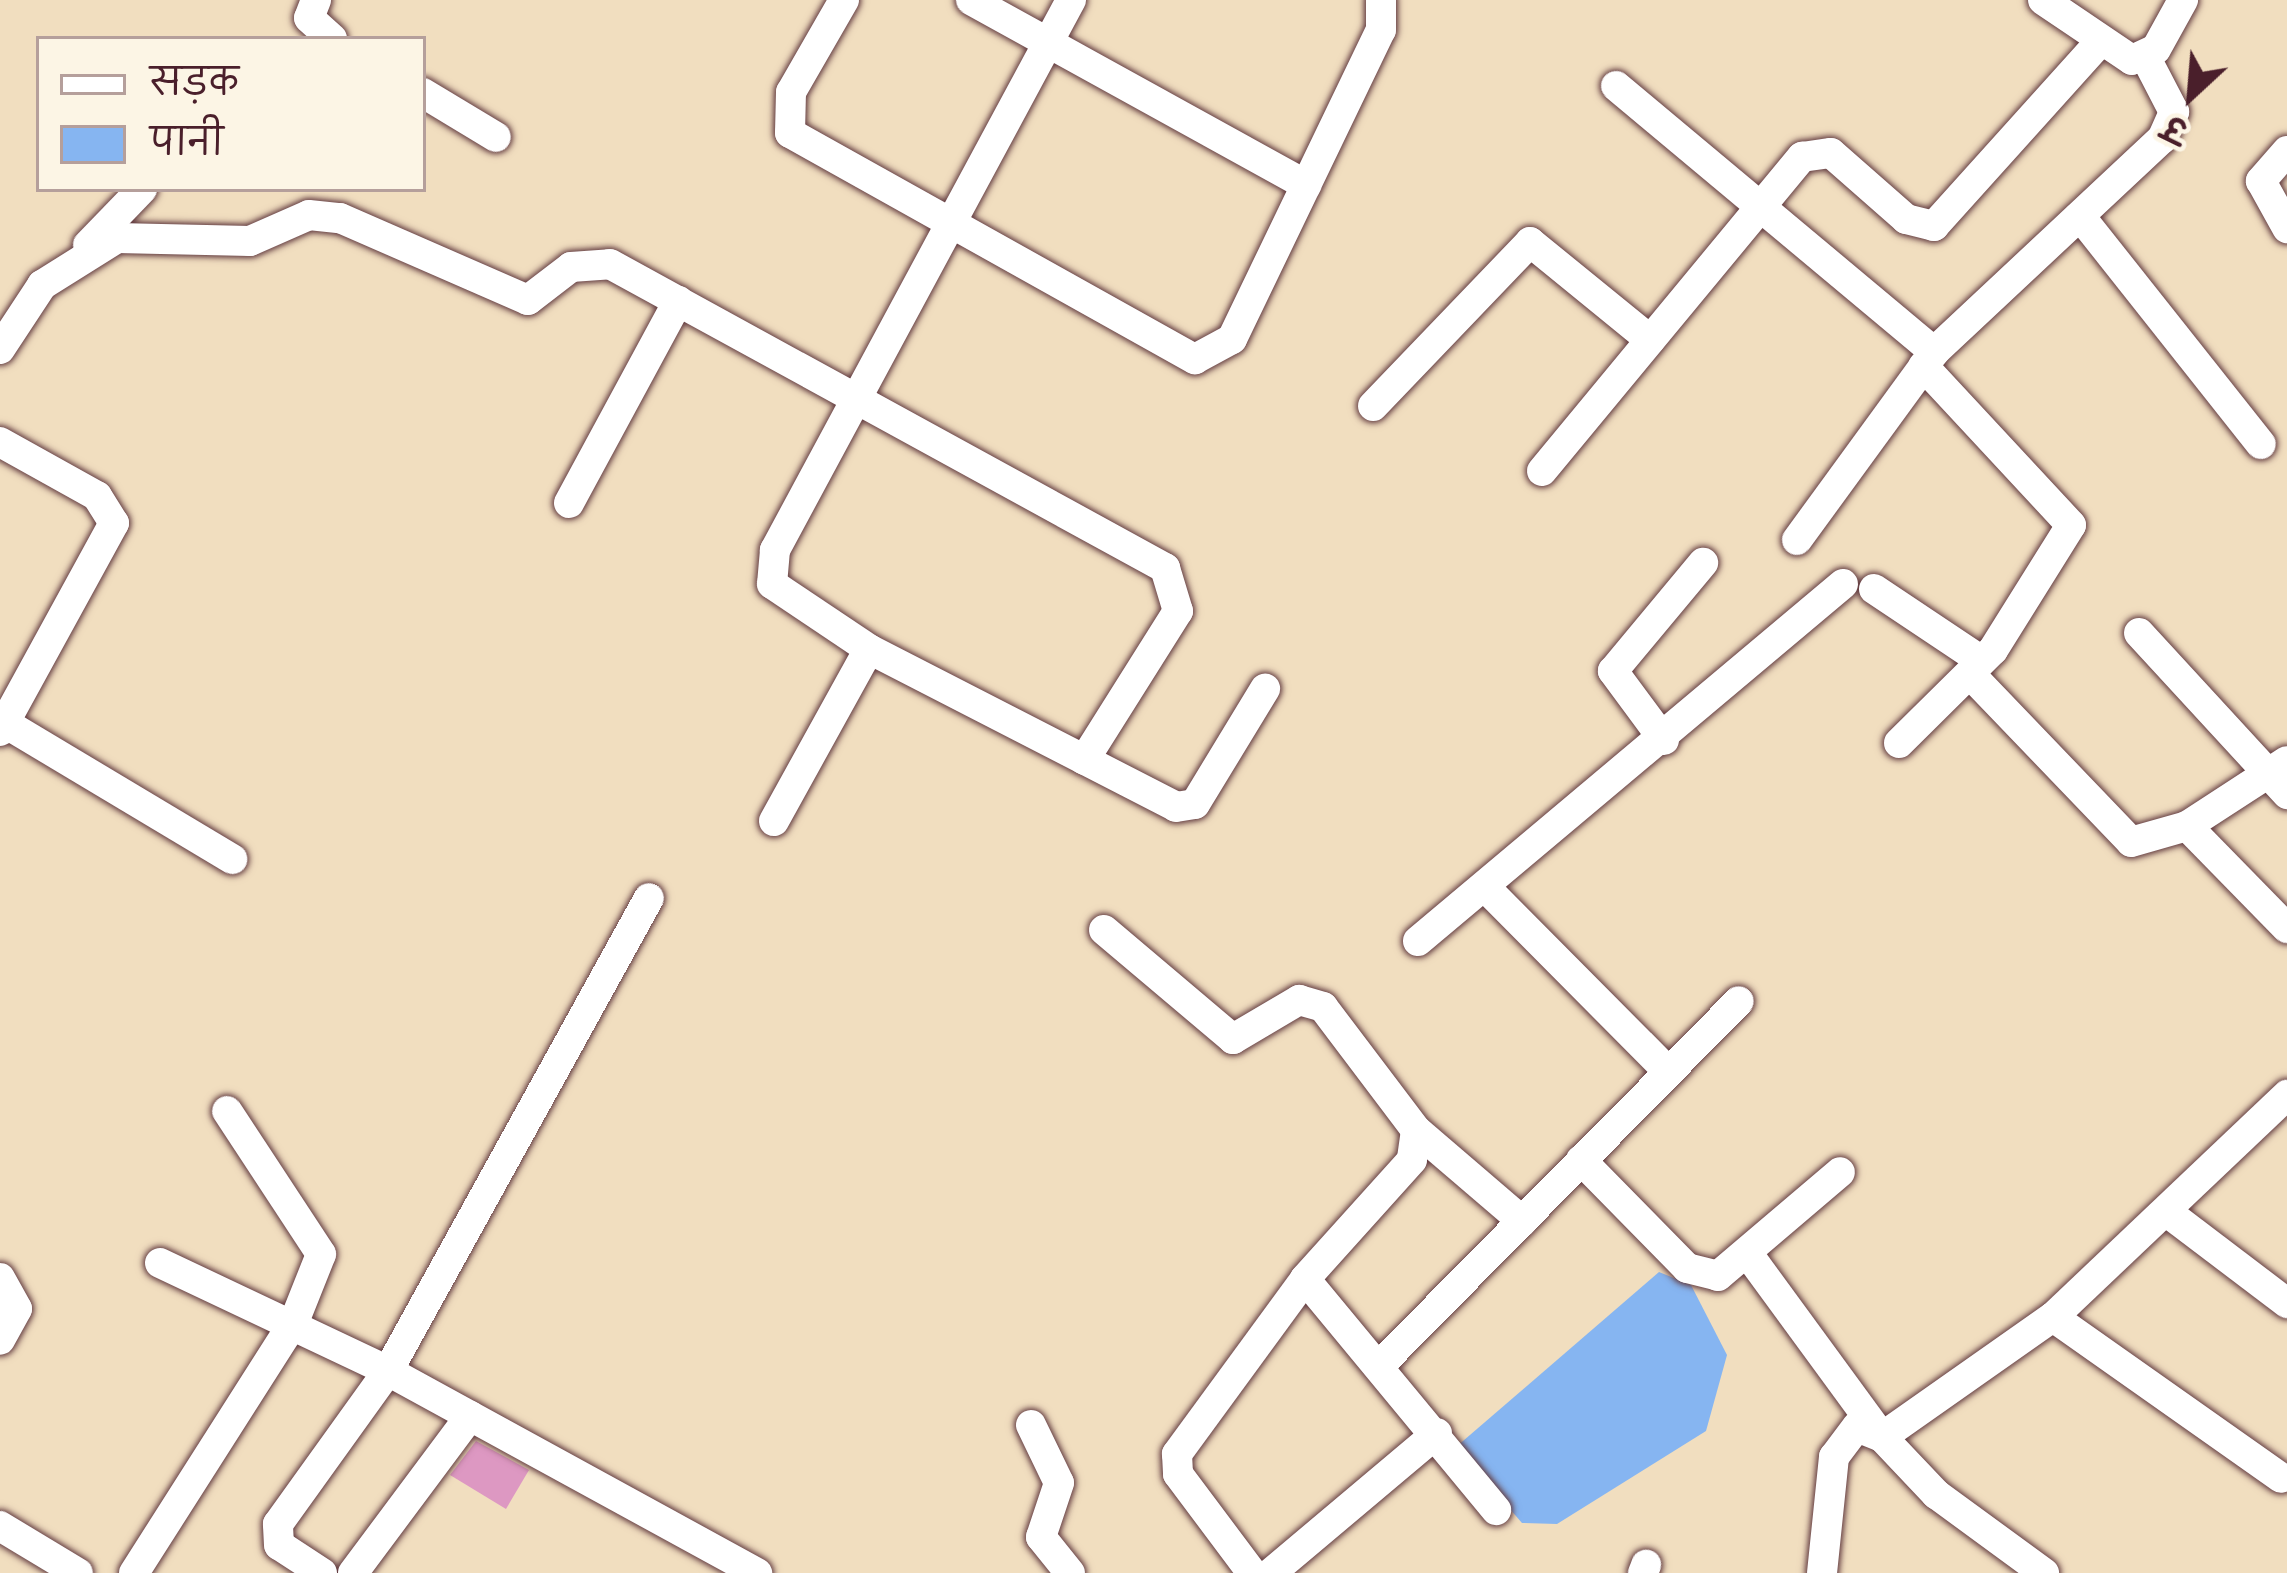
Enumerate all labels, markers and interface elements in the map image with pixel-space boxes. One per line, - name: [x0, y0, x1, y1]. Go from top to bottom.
- legend: [36, 36, 426, 192]
- north arrow: [2131, 36, 2251, 156]
- text: सड़क: [150, 58, 239, 109]
- text: उ: [2155, 103, 2195, 154]
- text: पानी: [150, 118, 224, 169]

